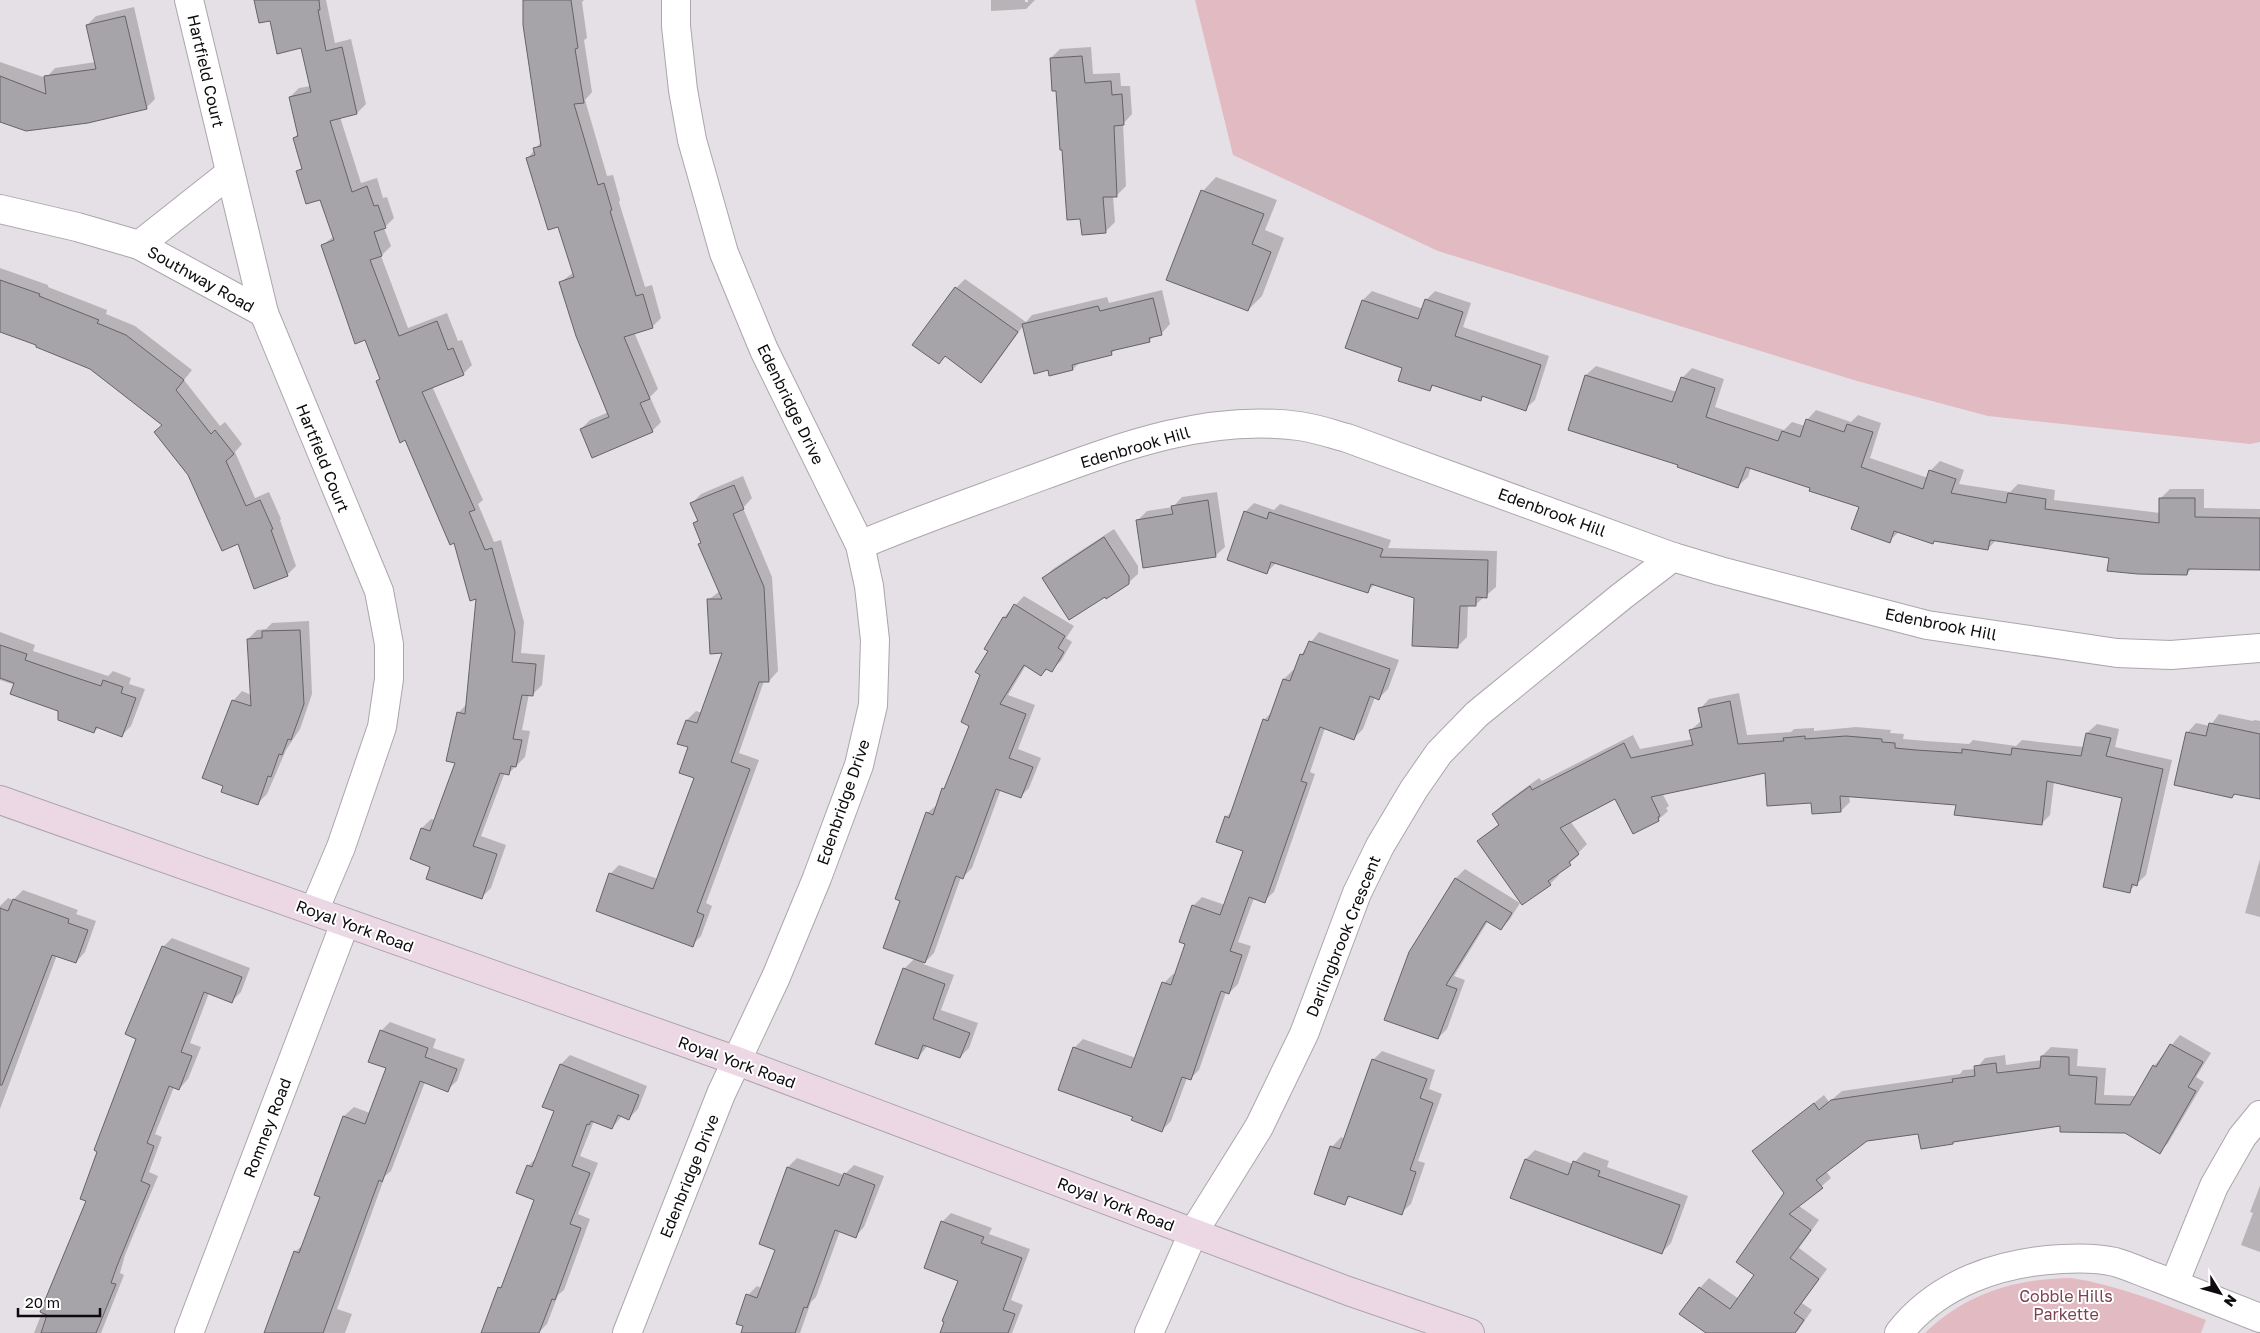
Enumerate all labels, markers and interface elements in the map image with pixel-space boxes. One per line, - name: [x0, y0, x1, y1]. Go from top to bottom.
- street label: Hartfield Court: [183, 12, 229, 130]
- street label: Southway Road: [144, 241, 258, 317]
- street label: Edenbridge Drive: [753, 340, 829, 468]
- street label: Hartfield Court: [292, 401, 354, 515]
- street label: Edenbrook Hill: [1078, 422, 1192, 472]
- street label: Edenbrook Hill: [1495, 483, 1609, 541]
- street label: Edenbrook Hill: [1883, 603, 1999, 645]
- street label: Edenbridge Drive: [812, 737, 874, 867]
- street label: Darlingbrook Crescent: [1301, 852, 1385, 1020]
- street label: Royal York Road: [293, 895, 417, 957]
- street label: Royal York Road: [675, 1031, 799, 1093]
- street label: Romney Road: [239, 1075, 295, 1181]
- street label: Edenbridge Drive: [655, 1111, 723, 1241]
- street label: Royal York Road: [1055, 1173, 1177, 1235]
- north arrow: [2195, 1268, 2245, 1318]
- scale bar: [18, 1286, 100, 1318]
- park label: Cobble Hills Parkette: [2019, 1286, 2113, 1324]
- text: N: [2221, 1292, 2241, 1310]
- text: 20 m: [25, 1293, 60, 1311]

